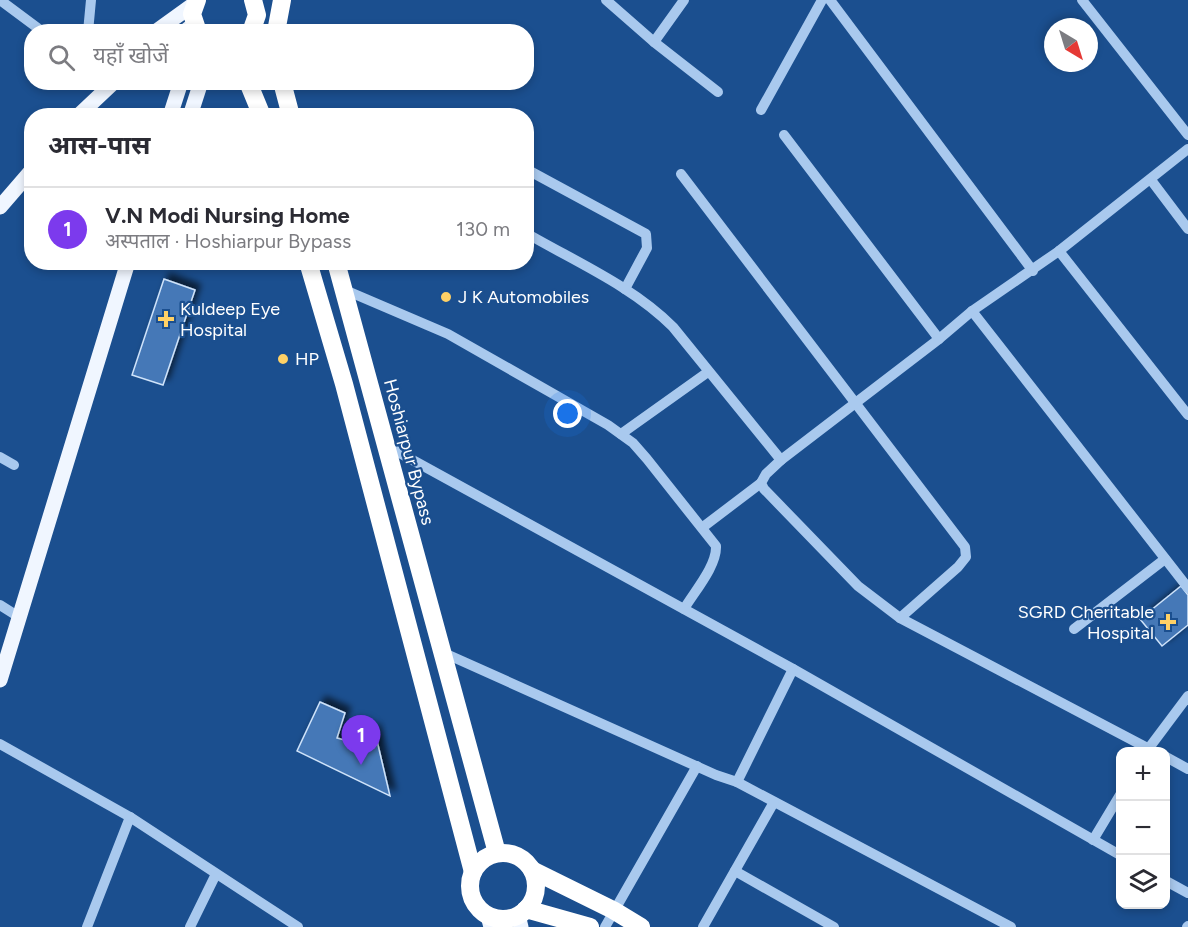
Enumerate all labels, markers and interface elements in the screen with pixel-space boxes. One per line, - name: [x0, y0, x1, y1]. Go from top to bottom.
- north arrow: [1044, 18, 1098, 72]
- search box: [24, 24, 534, 90]
- icon: search: [45, 41, 78, 74]
- text: यहाँ खोजें: [93, 42, 169, 69]
- text: आस-पास: [48, 129, 150, 161]
- text: V.N Modi Nursing Home: [105, 202, 350, 229]
- text: 1: [63, 217, 72, 241]
- text: 130 m: [456, 217, 510, 241]
- text: अस्पताल · Hoshiarpur Bypass: [105, 229, 351, 253]
- place label: J K Automobiles: [458, 286, 589, 308]
- marker: J K Automobiles: [439, 290, 453, 304]
- place label: Kuldeep Eye Hospital: [180, 298, 280, 341]
- marker: Kuldeep Eye Hospital: [157, 310, 175, 328]
- place label: HP: [295, 348, 319, 370]
- marker: HP: [276, 352, 290, 366]
- street label: Hoshiarpur Bypass: [379, 377, 439, 527]
- your location: [553, 399, 582, 428]
- place label: SGRD Cheritable Hospital: [1018, 601, 1154, 644]
- marker: SGRD Cheritable Hospital: [1159, 613, 1177, 631]
- pin: 1: [342, 716, 380, 765]
- map controls: [1116, 747, 1170, 909]
- button: +: [1116, 747, 1170, 801]
- button: −: [1116, 801, 1170, 855]
- button: layers: [1116, 855, 1170, 909]

